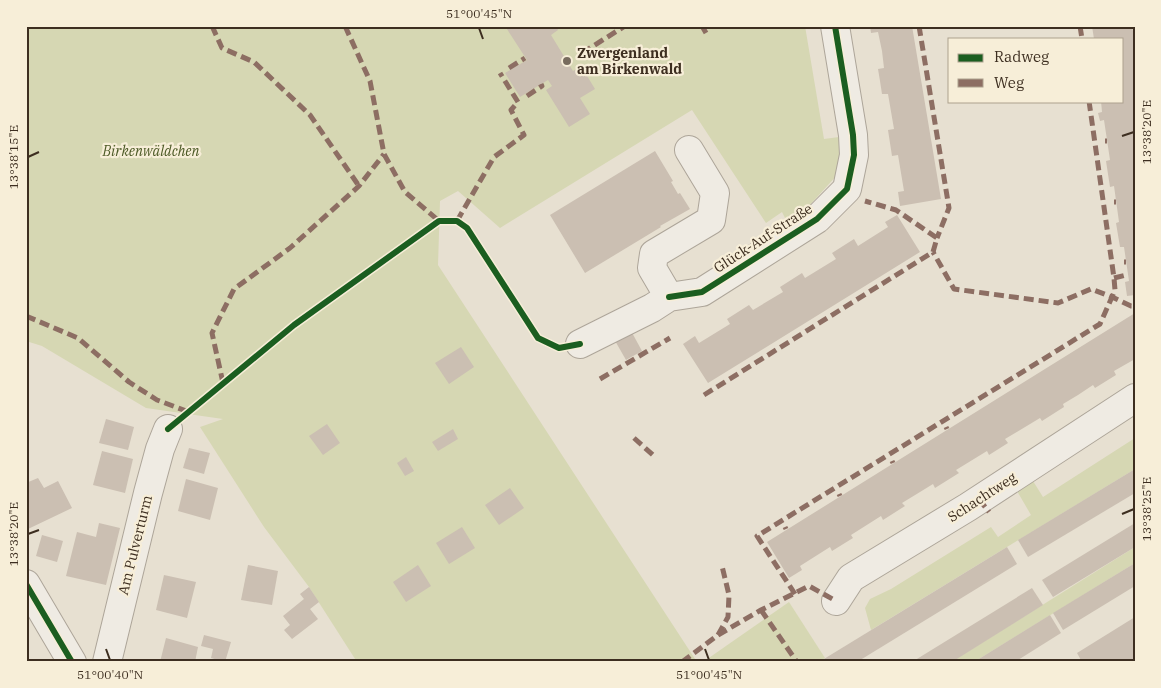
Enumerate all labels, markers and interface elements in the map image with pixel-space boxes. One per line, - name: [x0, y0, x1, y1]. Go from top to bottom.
- text: 51°00'45"N: [446, 6, 512, 21]
- legend: [948, 38, 1124, 102]
- place label: Zwergenland am Birkenwald: [577, 44, 682, 78]
- text: Radweg: [994, 47, 1049, 66]
- marker: Zwergenland am Birkenwald: [561, 55, 573, 67]
- text: Weg: [994, 73, 1024, 92]
- text: 13°38'20"E: [1139, 100, 1154, 164]
- text: 13°38'15"E: [6, 125, 21, 189]
- park label: Birkenwäldchen: [101, 142, 200, 160]
- street label: Glück-Auf-Straße: [710, 199, 816, 277]
- street label: Schachtweg: [944, 468, 1020, 526]
- text: 13°38'25"E: [1139, 477, 1154, 541]
- street label: Am Pulverturm: [114, 493, 156, 597]
- text: 13°38'20"E: [6, 502, 21, 566]
- text: 51°00'40"N: [77, 667, 143, 682]
- text: 51°00'45"N: [676, 667, 742, 682]

